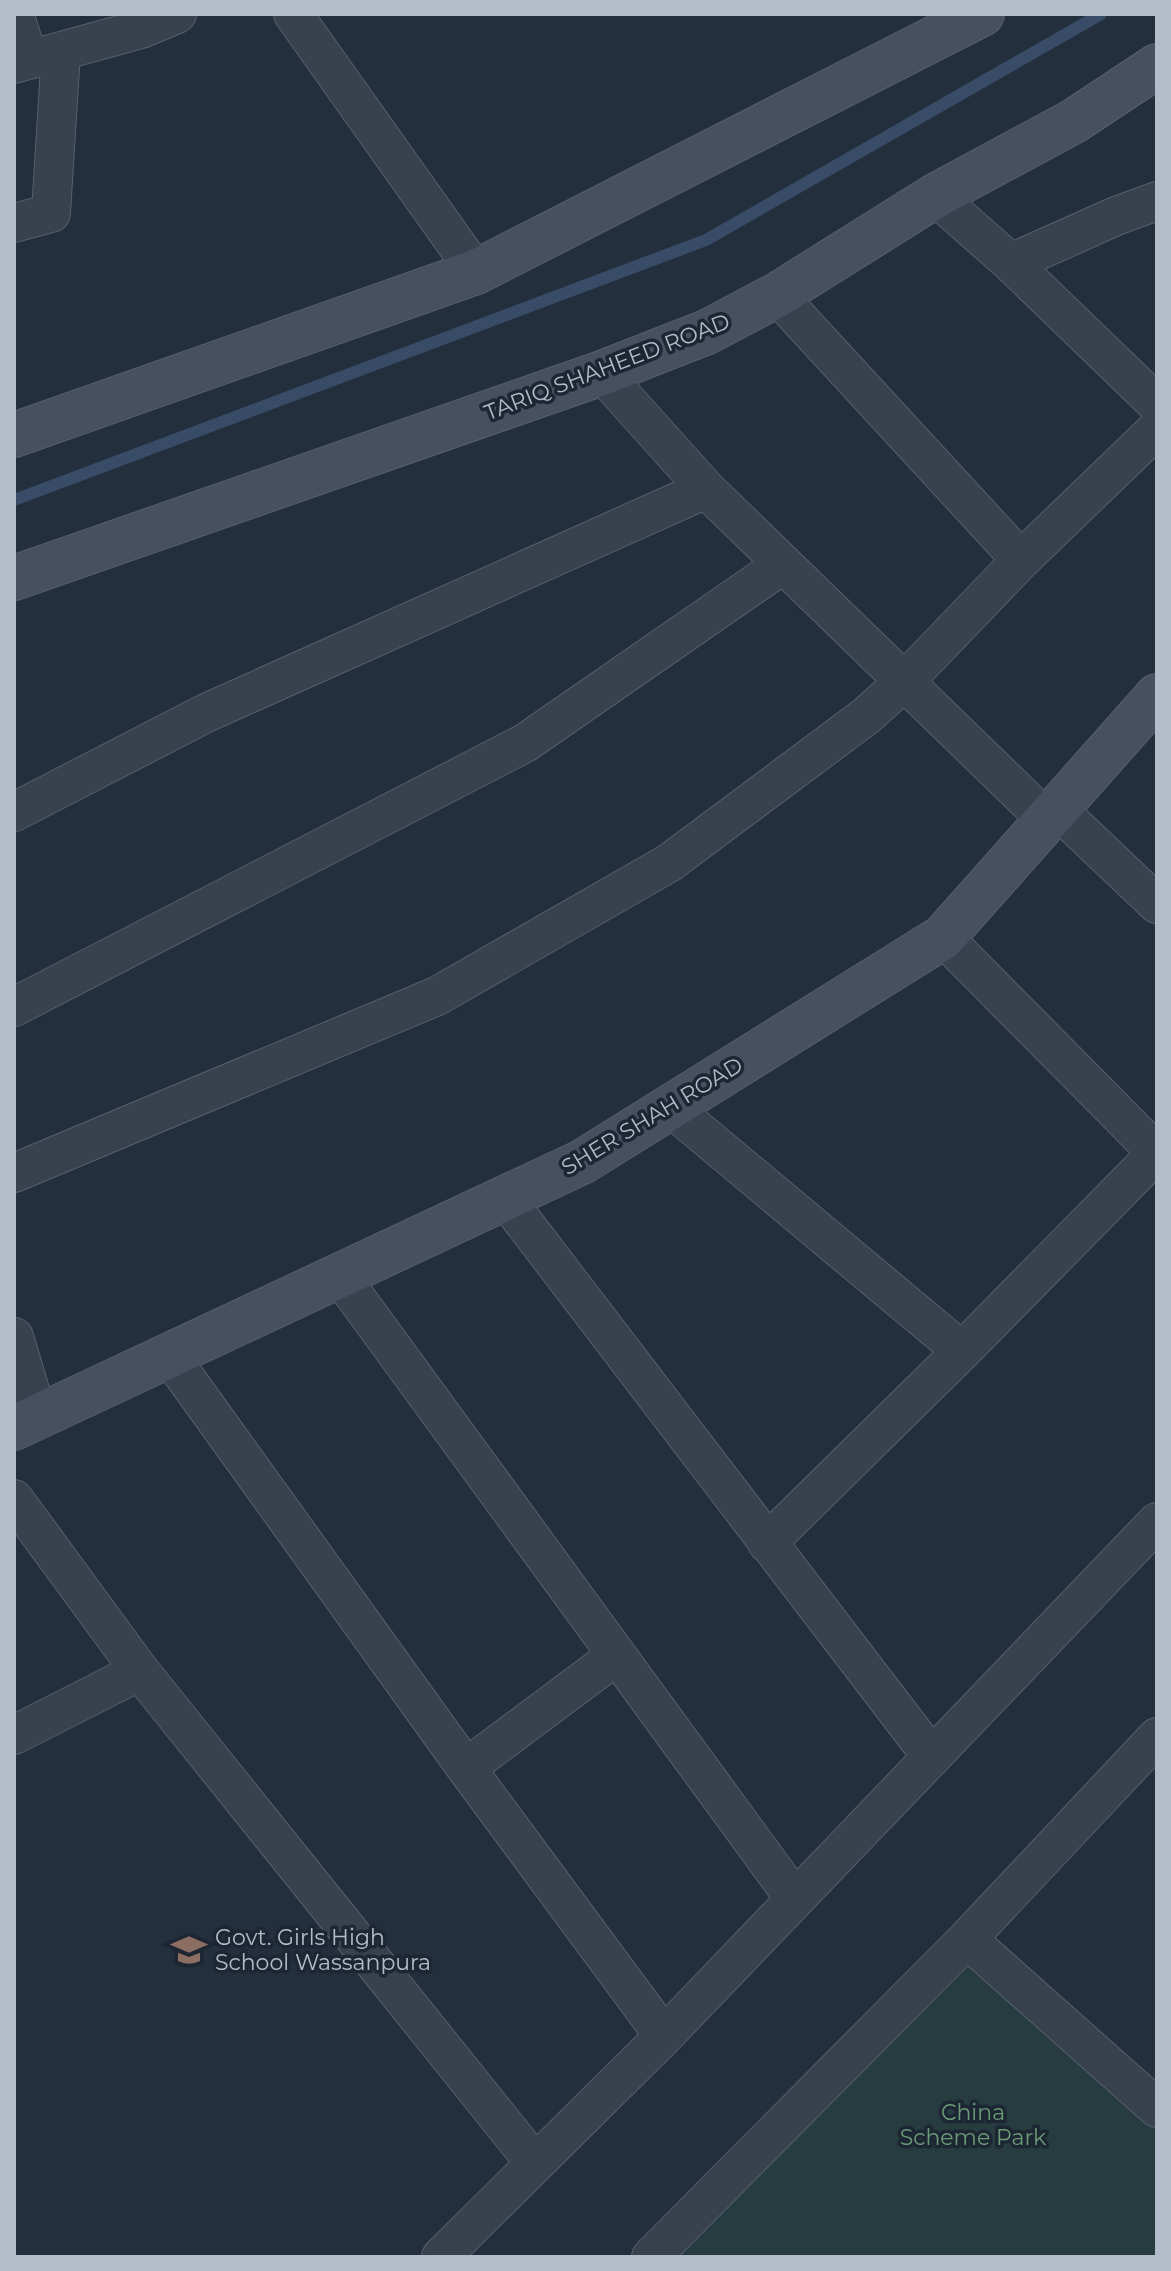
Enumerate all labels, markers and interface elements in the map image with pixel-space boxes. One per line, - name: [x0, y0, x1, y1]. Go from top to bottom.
- street label: TARIQ SHAHEED ROAD: [480, 308, 734, 426]
- street label: SHER SHAH ROAD: [556, 1051, 748, 1181]
- place label: Govt. Girls High School Wassanpura: [215, 1924, 431, 1976]
- school or university icon: Govt. Girls High School Wassanpura: [170, 1931, 208, 1969]
- park label: China Scheme Park: [900, 2099, 1047, 2151]

